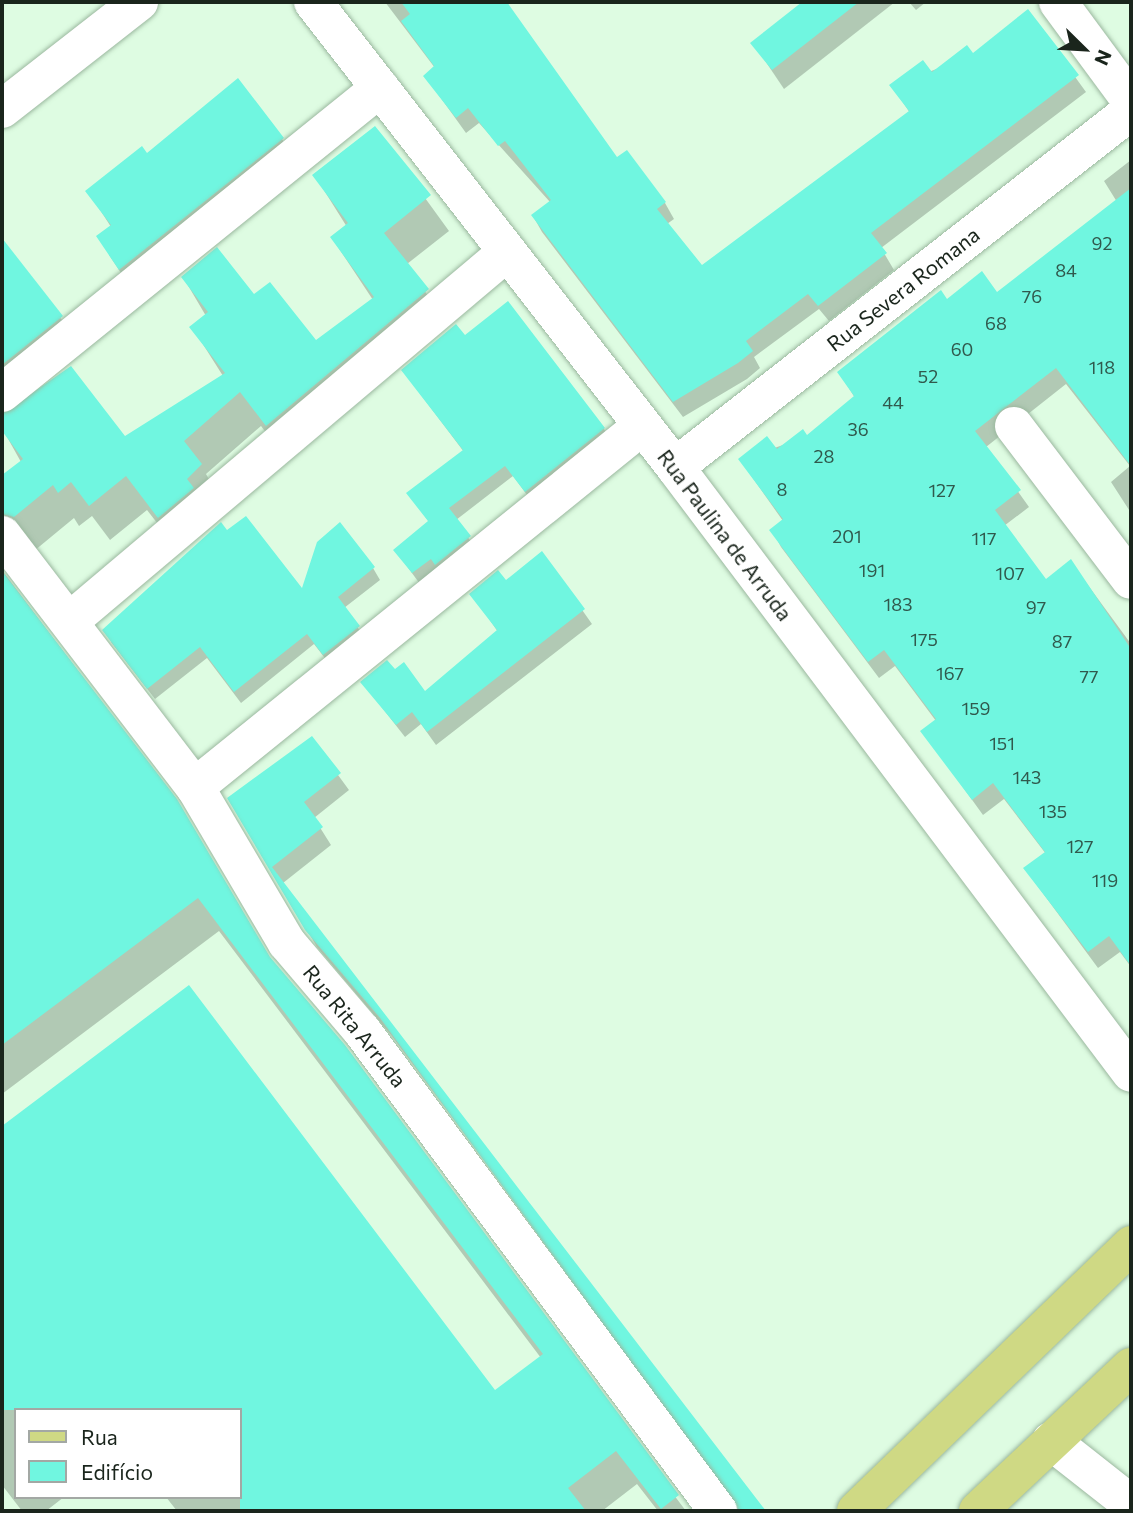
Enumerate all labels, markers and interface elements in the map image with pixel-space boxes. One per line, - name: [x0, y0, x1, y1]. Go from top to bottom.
- north arrow: [1049, 14, 1119, 84]
- text: N: [1090, 47, 1117, 69]
- street label: Rua Severa Romana: [822, 222, 984, 356]
- house number: 92: [1092, 232, 1112, 254]
- house number: 84: [1055, 259, 1077, 281]
- house number: 76: [1022, 285, 1042, 307]
- house number: 68: [985, 312, 1007, 334]
- house number: 60: [951, 338, 973, 360]
- house number: 118: [1089, 356, 1115, 378]
- house number: 52: [918, 365, 938, 387]
- house number: 44: [882, 391, 904, 413]
- house number: 36: [847, 418, 869, 440]
- street label: Rua Paulina de Arruda: [652, 444, 798, 626]
- house number: 28: [814, 445, 834, 467]
- house number: 8: [777, 478, 787, 500]
- house number: 127: [928, 479, 956, 501]
- house number: 201: [832, 525, 862, 547]
- house number: 117: [972, 527, 996, 549]
- house number: 191: [859, 559, 885, 581]
- house number: 107: [996, 562, 1024, 584]
- house number: 183: [884, 593, 912, 615]
- house number: 97: [1026, 596, 1046, 618]
- house number: 175: [910, 628, 938, 650]
- house number: 87: [1052, 630, 1072, 652]
- house number: 167: [936, 662, 964, 684]
- house number: 77: [1079, 665, 1099, 687]
- house number: 159: [962, 697, 990, 719]
- house number: 151: [989, 732, 1015, 754]
- house number: 143: [1013, 766, 1041, 788]
- house number: 135: [1039, 800, 1067, 822]
- house number: 127: [1066, 835, 1094, 857]
- house number: 119: [1092, 869, 1118, 891]
- street label: Rua Rita Arruda: [298, 960, 412, 1092]
- legend: [14, 1408, 242, 1499]
- text: Rua: [81, 1424, 118, 1449]
- text: Edifício: [81, 1459, 153, 1484]

